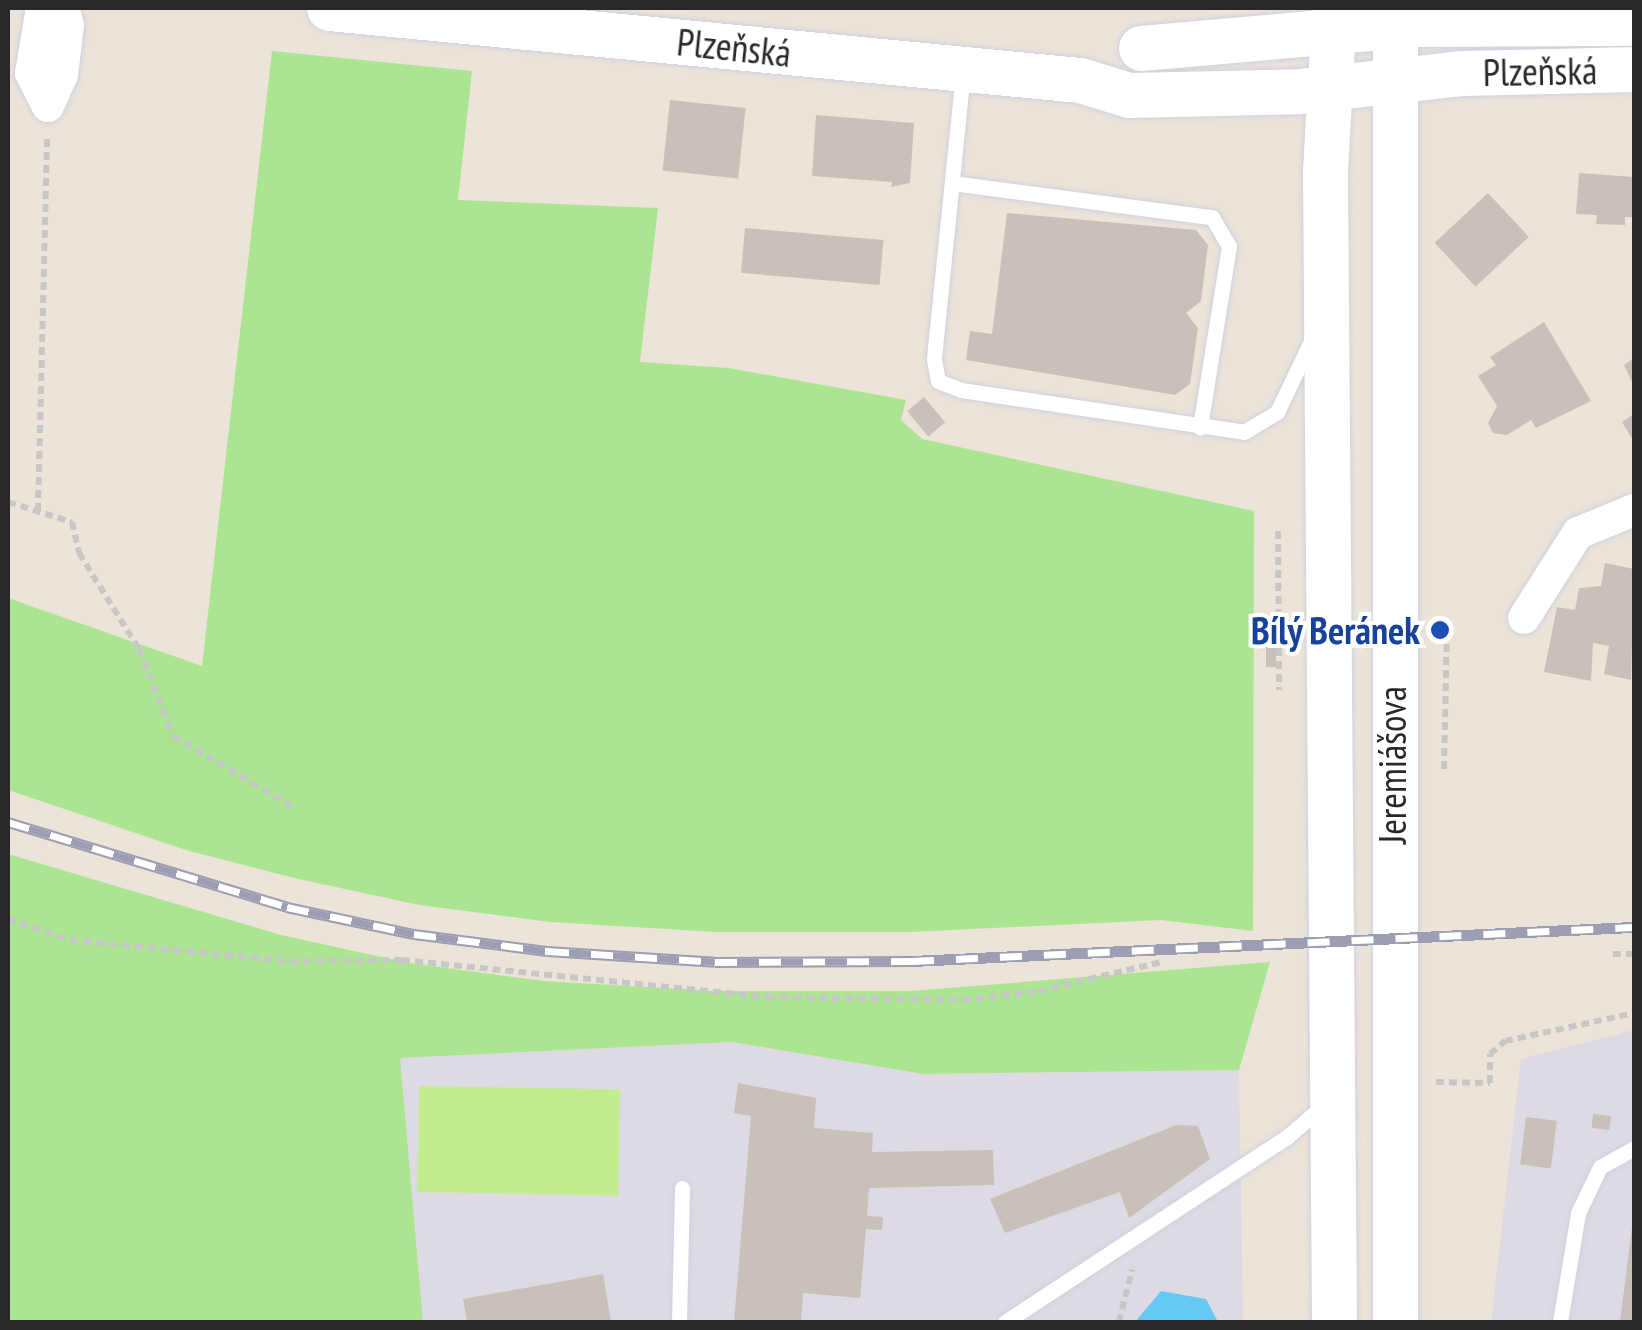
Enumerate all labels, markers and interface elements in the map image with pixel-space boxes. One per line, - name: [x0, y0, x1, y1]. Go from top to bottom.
- street label: Plzeňská: [675, 18, 793, 76]
- street label: Plzeňská: [1482, 47, 1598, 95]
- place label: Bílý Beránek: [1250, 607, 1420, 653]
- marker: Bílý Beránek: [1429, 619, 1451, 641]
- street label: Jeremiášova: [1369, 686, 1415, 844]

